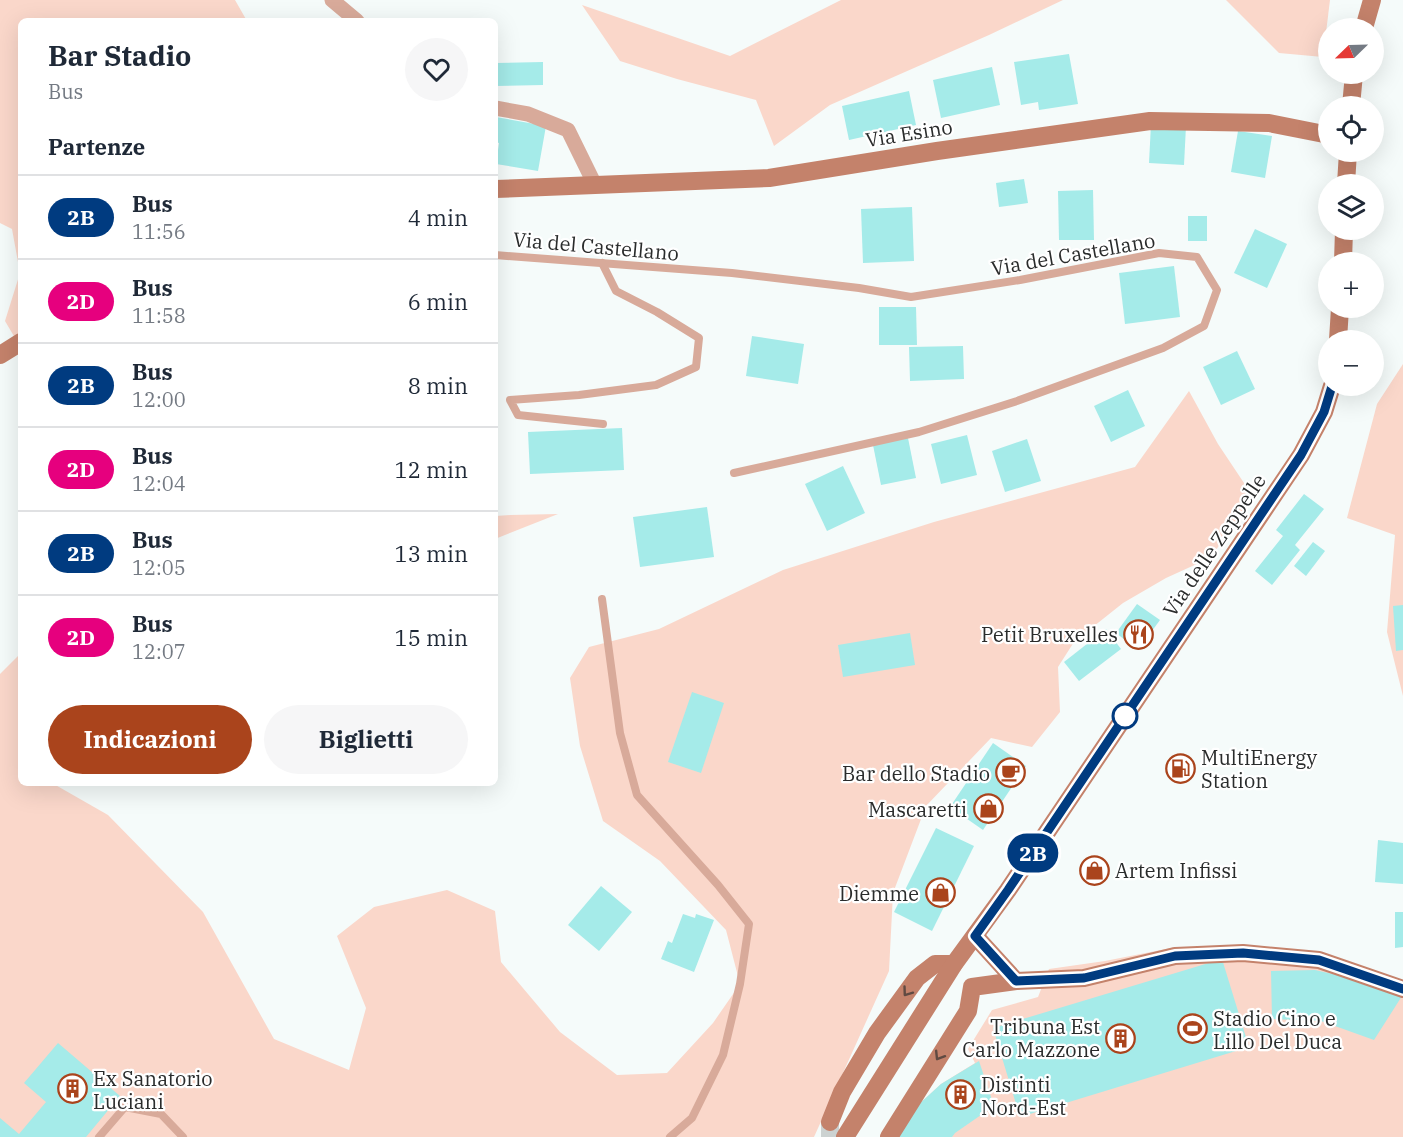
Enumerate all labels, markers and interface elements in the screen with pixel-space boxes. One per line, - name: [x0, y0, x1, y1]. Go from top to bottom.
- north arrow: [1318, 18, 1384, 84]
- map controls: [1318, 18, 1384, 396]
- text: Bar Stadio: [48, 37, 191, 74]
- button: heart: [405, 38, 468, 101]
- text: Bus: [48, 78, 83, 105]
- button: locate: [1318, 96, 1384, 162]
- street label: Via Esino: [864, 113, 954, 153]
- text: Partenze: [48, 132, 145, 161]
- button: layers: [1318, 174, 1384, 240]
- text: Bus: [132, 189, 173, 218]
- text: 2B: [67, 203, 95, 231]
- text: 4 min: [408, 203, 468, 232]
- text: 11:56: [132, 218, 186, 245]
- street label: Via del Castellano: [512, 225, 680, 267]
- street label: Via del Castellano: [989, 226, 1157, 282]
- button: +: [1318, 252, 1384, 318]
- text: Bus: [132, 273, 173, 302]
- text: 2D: [67, 287, 95, 315]
- text: 6 min: [408, 287, 468, 316]
- text: 11:58: [132, 302, 186, 329]
- button: −: [1318, 330, 1384, 396]
- text: Bus: [132, 357, 173, 386]
- text: 2B: [67, 371, 95, 399]
- text: 8 min: [408, 371, 468, 400]
- text: 12:00: [132, 386, 186, 413]
- text: Bus: [132, 441, 173, 470]
- text: 2D: [67, 455, 95, 483]
- text: 12 min: [395, 455, 468, 484]
- street label: Via delle Zeppelle: [1156, 468, 1272, 622]
- text: 12:04: [132, 470, 186, 497]
- text: Bus: [132, 525, 173, 554]
- text: 2B: [67, 539, 95, 567]
- text: 13 min: [395, 539, 468, 568]
- text: 12:05: [132, 554, 186, 581]
- text: Bus: [132, 609, 173, 638]
- restaurant icon: Petit Bruxelles: [1123, 618, 1155, 650]
- place label: Petit Bruxelles: [981, 621, 1118, 648]
- text: 2D: [67, 623, 95, 651]
- text: 15 min: [395, 623, 468, 652]
- text: 12:07: [132, 638, 186, 665]
- unlabelled marker: [1112, 703, 1138, 729]
- button: Indicazioni: [48, 705, 252, 774]
- button: Biglietti: [264, 705, 468, 774]
- place label: MultiEnergy Station: [1201, 744, 1317, 794]
- fuel station icon: MultiEnergy Station: [1164, 753, 1196, 785]
- cafe icon: Bar dello Stadio: [995, 757, 1027, 789]
- place label: Bar dello Stadio: [842, 760, 990, 787]
- shop icon: Mascaretti: [972, 793, 1004, 825]
- place label: Mascaretti: [868, 796, 967, 823]
- line badge: 2B: [1006, 834, 1060, 872]
- text: 2B: [1019, 839, 1047, 867]
- shop icon: Artem Infissi: [1078, 854, 1110, 886]
- place label: Artem Infissi: [1115, 857, 1237, 884]
- shop icon: Diemme: [924, 877, 956, 909]
- place label: Diemme: [839, 880, 919, 907]
- one-way arrow: [904, 985, 915, 996]
- place label: Stadio Cino e Lillo Del Duca: [1213, 1005, 1342, 1055]
- place label: Tribuna Est Carlo Mazzone: [962, 1013, 1100, 1063]
- sports icon: Stadio Cino e Lillo Del Duca: [1176, 1013, 1208, 1045]
- building icon: Tribuna Est Carlo Mazzone: [1105, 1022, 1137, 1054]
- one-way arrow: [935, 1050, 947, 1060]
- place label: Ex Sanatorio Luciani: [93, 1065, 213, 1115]
- place label: Distinti Nord-Est: [981, 1071, 1066, 1121]
- building icon: Ex Sanatorio Luciani: [56, 1073, 88, 1105]
- building icon: Distinti Nord-Est: [944, 1079, 976, 1111]

